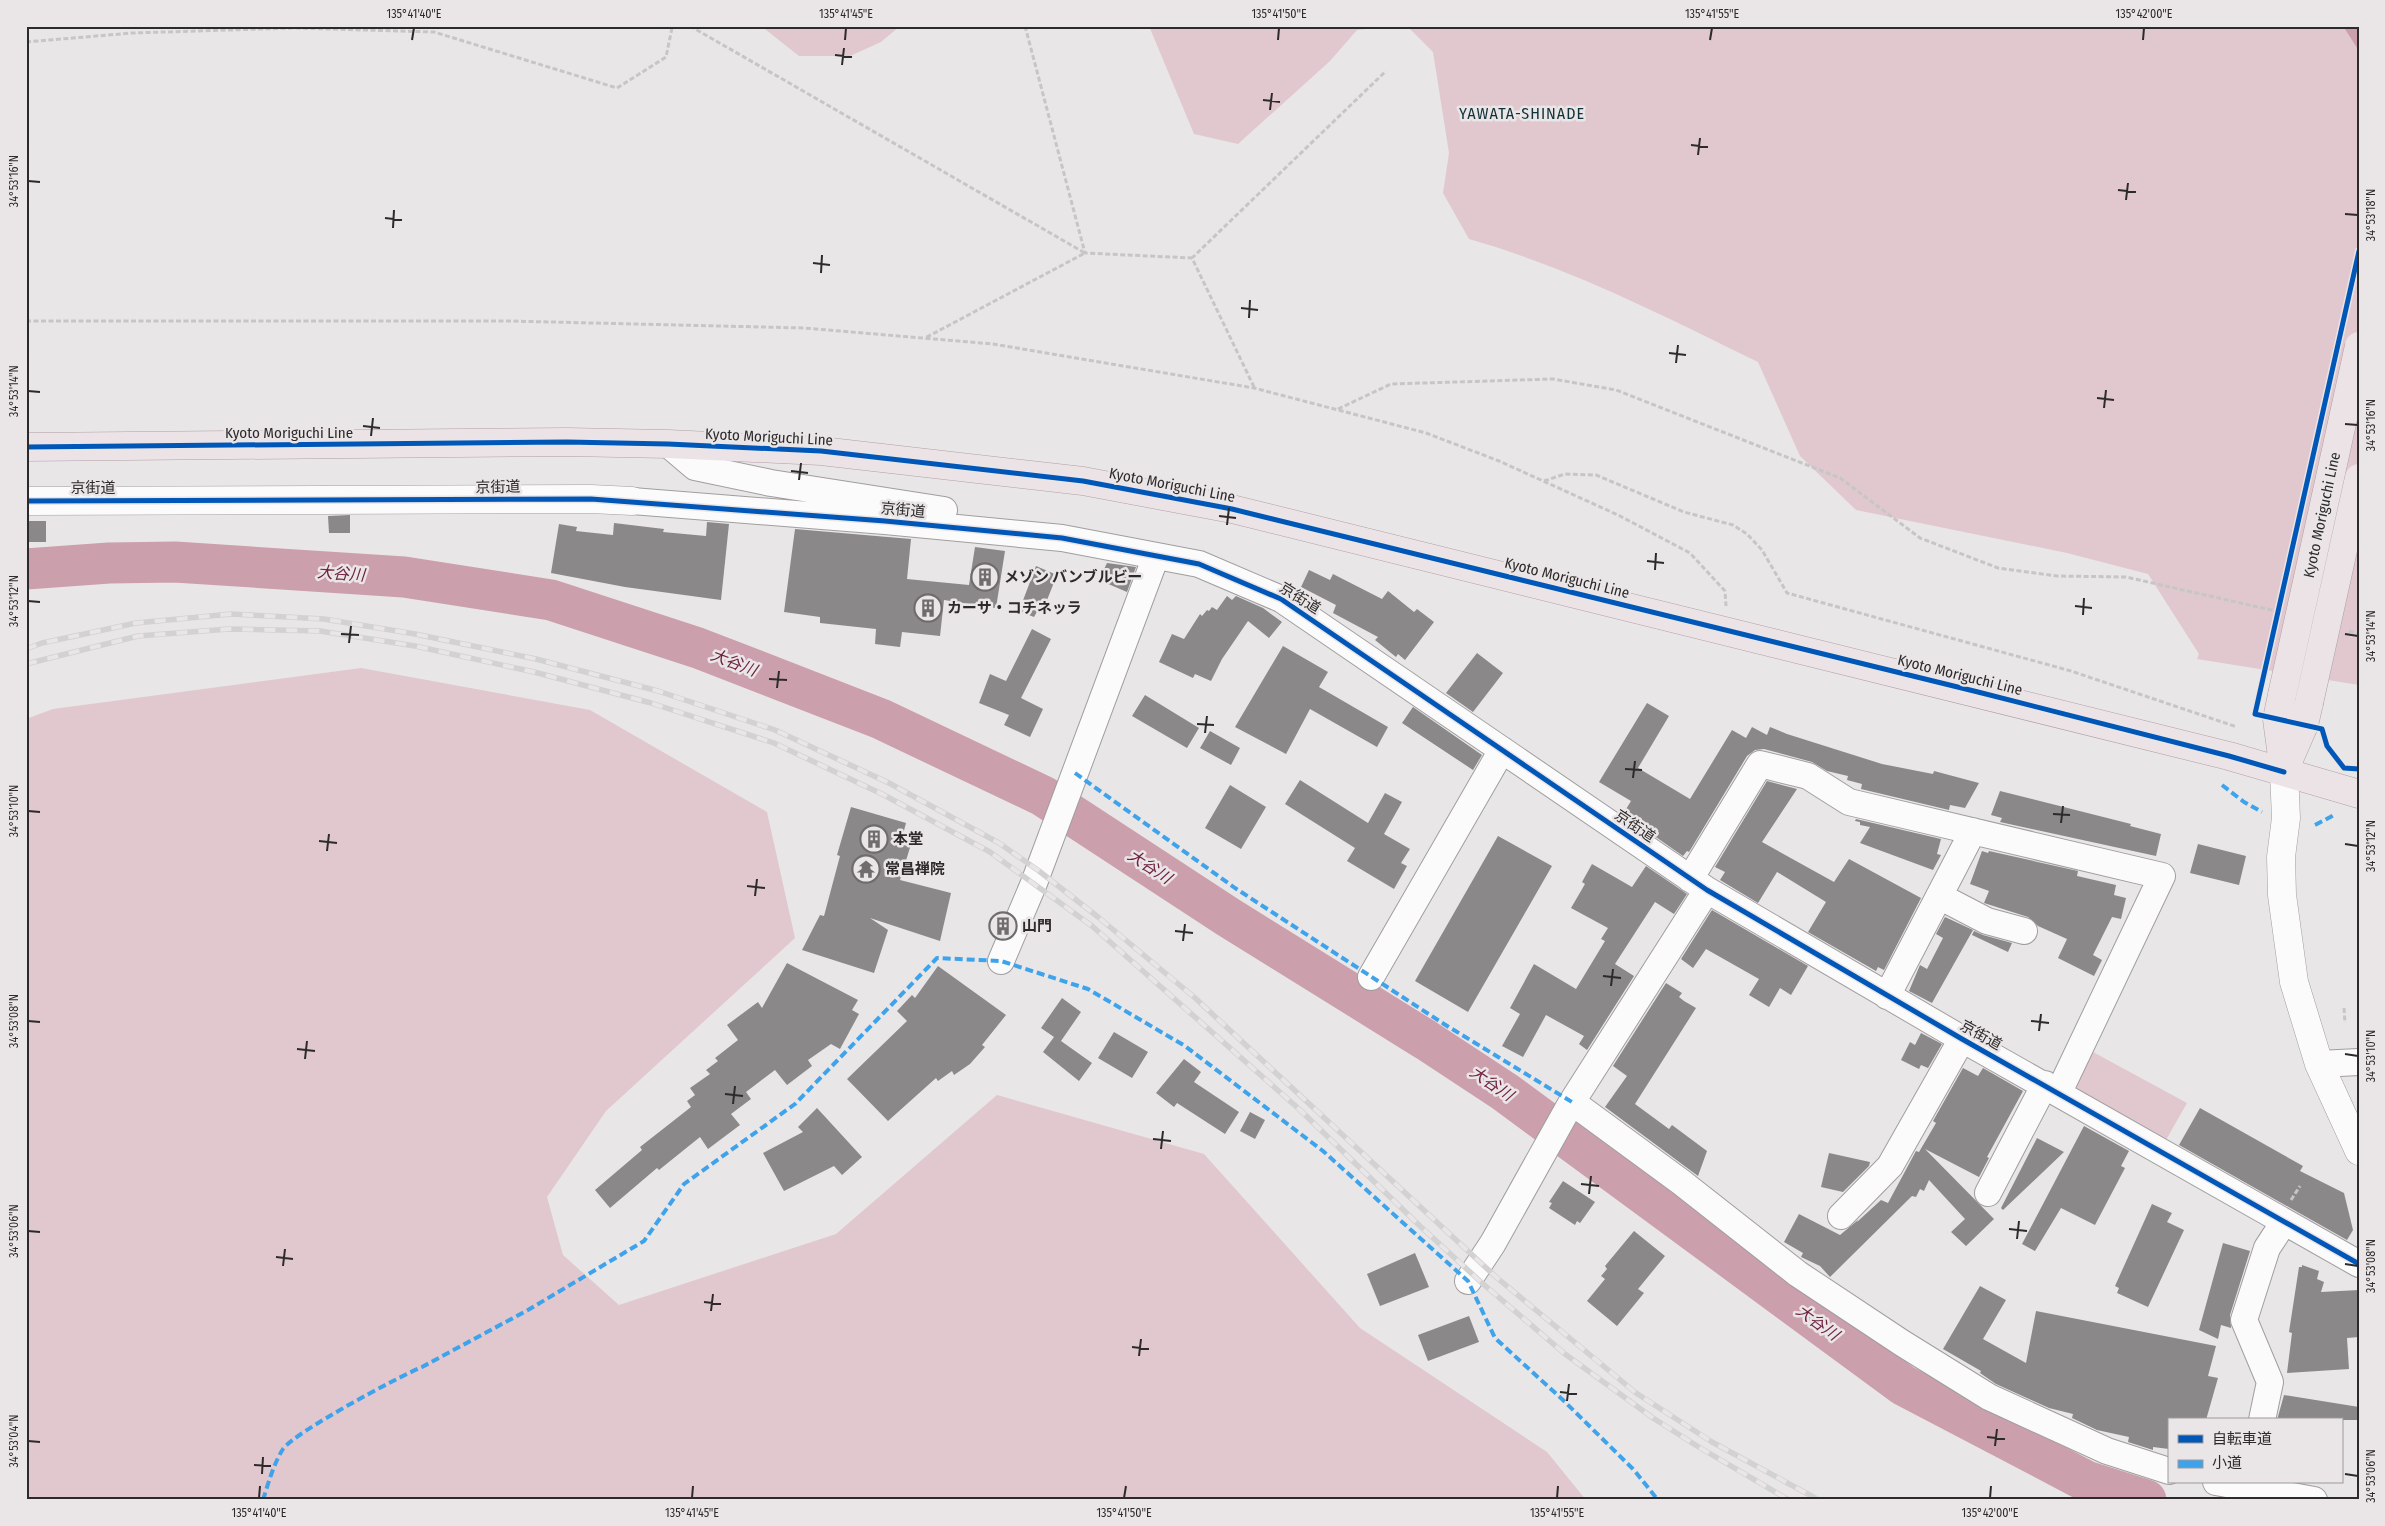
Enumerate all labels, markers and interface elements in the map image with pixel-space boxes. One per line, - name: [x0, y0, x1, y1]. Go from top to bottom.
- text: 135°41'40"E: [387, 7, 442, 21]
- text: 135°41'45"E: [819, 7, 873, 21]
- text: 135°41'50"E: [1251, 7, 1307, 21]
- text: 135°41'55"E: [1685, 7, 1739, 21]
- text: 135°42'00"E: [2116, 7, 2173, 21]
- district label: YAWATA-SHINADE: [1459, 104, 1585, 123]
- text: 34°53'16"N: [7, 155, 21, 207]
- text: 34°53'18"N: [2364, 189, 2378, 241]
- text: 34°53'14"N: [7, 365, 21, 417]
- text: 34°53'16"N: [2364, 399, 2378, 451]
- street label: Kyoto Moriguchi Line: [225, 424, 353, 442]
- street label: Kyoto Moriguchi Line: [705, 425, 833, 449]
- street label: Kyoto Moriguchi Line: [2300, 450, 2344, 580]
- street label: Kyoto Moriguchi Line: [1107, 464, 1237, 506]
- street label: 京街道: [475, 478, 521, 496]
- street label: 京街道: [70, 479, 116, 497]
- street label: 京街道: [880, 499, 926, 521]
- street label: Kyoto Moriguchi Line: [1503, 554, 1631, 602]
- water label: 大谷川: [316, 562, 368, 585]
- building icon: メゾン バンブルビー: [970, 562, 1000, 592]
- place label: メゾン バンブルビー: [1004, 568, 1142, 586]
- text: 34°53'12"N: [7, 575, 21, 627]
- street label: 京街道: [1276, 578, 1324, 618]
- building icon: カーサ・コチネッラ: [913, 593, 943, 623]
- place label: カーサ・コチネッラ: [947, 599, 1082, 617]
- text: 34°53'14"N: [2364, 610, 2378, 662]
- water label: 大谷川: [708, 645, 761, 681]
- street label: Kyoto Moriguchi Line: [1896, 651, 2024, 699]
- text: 34°53'10"N: [7, 785, 21, 837]
- street label: 京街道: [1611, 806, 1659, 846]
- text: 34°53'12"N: [2364, 820, 2378, 872]
- building icon: 本堂: [859, 824, 889, 854]
- place label: 本堂: [893, 830, 923, 848]
- water label: 大谷川: [1124, 845, 1177, 889]
- temple icon: 常昌禅院: [851, 854, 881, 884]
- place label: 常昌禅院: [885, 860, 945, 878]
- building icon: 山門: [988, 911, 1018, 941]
- place label: 山門: [1022, 917, 1052, 935]
- text: 34°53'08"N: [7, 994, 21, 1048]
- street label: 京街道: [1957, 1016, 2005, 1054]
- text: 34°53'10"N: [2364, 1030, 2378, 1082]
- water label: 大谷川: [1467, 1062, 1519, 1106]
- text: 34°53'06"N: [7, 1204, 21, 1258]
- text: 34°53'08"N: [2364, 1239, 2378, 1293]
- water label: 大谷川: [1793, 1301, 1844, 1345]
- text: 34°53'04"N: [7, 1414, 21, 1468]
- legend: [2168, 1418, 2342, 1484]
- text: 自転車道: [2212, 1430, 2272, 1448]
- text: 34°53'06"N: [2364, 1449, 2378, 1503]
- text: 小道: [2212, 1454, 2242, 1472]
- text: 135°41'40"E: [232, 1506, 287, 1520]
- text: 135°41'45"E: [665, 1506, 719, 1520]
- text: 135°41'50"E: [1096, 1506, 1152, 1520]
- text: 135°41'55"E: [1530, 1506, 1584, 1520]
- text: 135°42'00"E: [1962, 1506, 2019, 1520]

